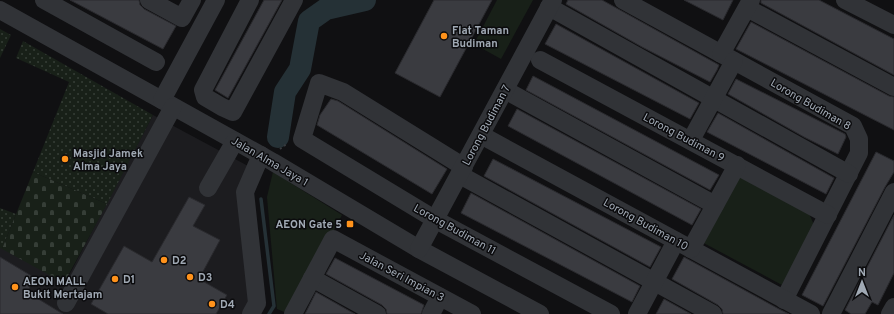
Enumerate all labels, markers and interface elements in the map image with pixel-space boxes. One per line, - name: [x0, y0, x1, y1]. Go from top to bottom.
- place label: Flat Taman Budiman: [452, 24, 509, 51]
- marker: Flat Taman Budiman: [439, 31, 449, 41]
- street label: Lorong Budiman 8: [768, 76, 853, 134]
- street label: Lorong Budiman 7: [460, 83, 514, 168]
- street label: Lorong Budiman 9: [640, 110, 727, 165]
- street label: Jalan Alma Jaya 1: [228, 134, 311, 190]
- place label: Masjid Jamek Alma Jaya: [73, 147, 143, 174]
- marker: Masjid Jamek Alma Jaya: [60, 154, 70, 164]
- street label: Lorong Budiman 10: [601, 196, 690, 254]
- street label: Lorong Budiman 11: [411, 201, 498, 258]
- place label: AEON Gate 5: [276, 218, 342, 232]
- marker: AEON Gate 5: [345, 219, 355, 229]
- street label: Jalan Seri Impian 3: [357, 249, 446, 305]
- place label: D2: [172, 254, 187, 268]
- marker: D2: [159, 255, 169, 265]
- north arrow: [842, 262, 882, 302]
- text: N: [858, 266, 866, 280]
- place label: D3: [198, 271, 212, 285]
- marker: D3: [185, 272, 195, 282]
- place label: D1: [123, 273, 135, 287]
- marker: D1: [110, 274, 120, 284]
- place label: AEON MALL Bukit Mertajam: [23, 275, 102, 302]
- marker: AEON MALL Bukit Mertajam: [10, 282, 20, 292]
- place label: D4: [220, 298, 235, 312]
- marker: D4: [207, 299, 217, 309]

